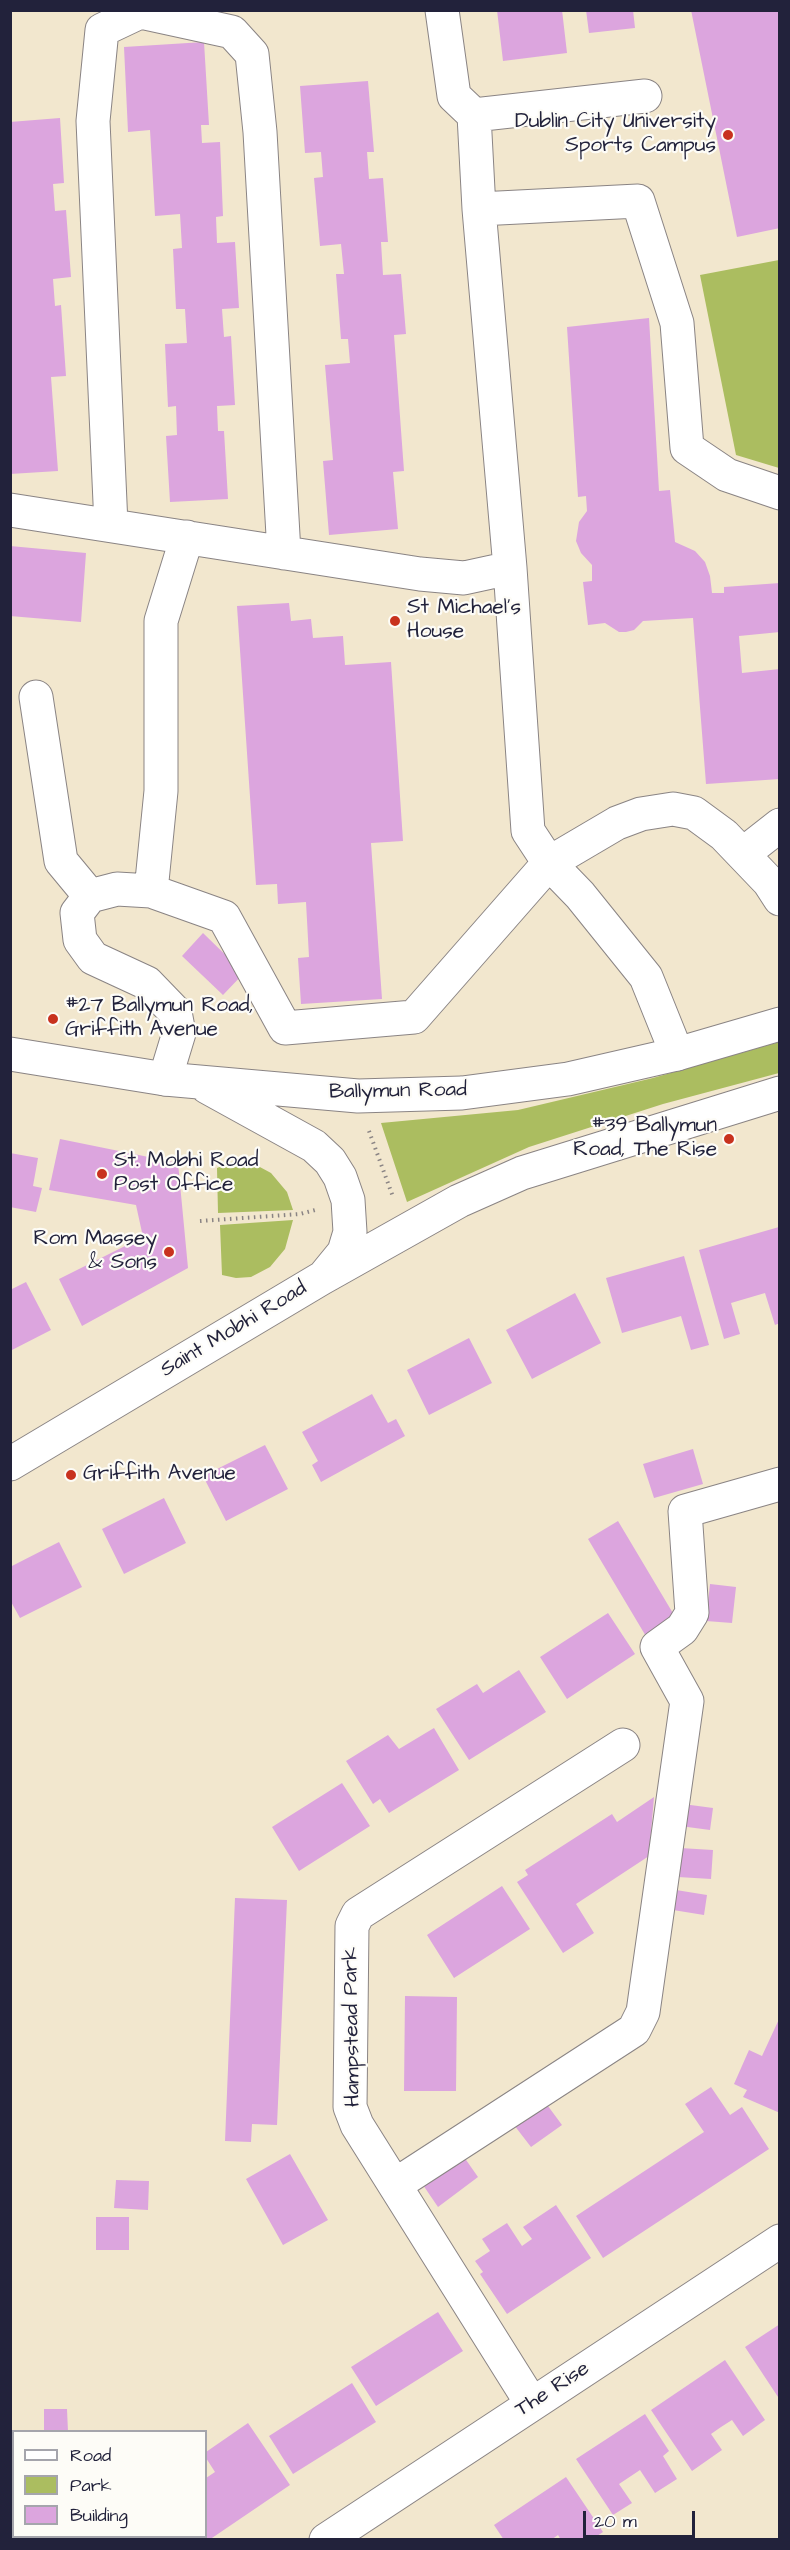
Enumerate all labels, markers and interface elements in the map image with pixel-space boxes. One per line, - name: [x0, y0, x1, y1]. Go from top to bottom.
- place label: Dublin City University Sports Campus: [515, 110, 716, 160]
- marker: Dublin City University Sports Campus: [721, 128, 735, 142]
- place label: St Michael's House: [407, 596, 521, 646]
- marker: St Michael's House: [388, 614, 402, 628]
- place label: #27 Ballymun Road, Griffith Avenue: [65, 994, 253, 1044]
- marker: #27 Ballymun Road, Griffith Avenue: [46, 1012, 60, 1026]
- street label: Ballymun Road: [329, 1078, 467, 1106]
- place label: #39 Ballymun Road, The Rise: [573, 1114, 717, 1164]
- marker: #39 Ballymun Road, The Rise: [722, 1132, 736, 1146]
- place label: St. Mobhi Road Post Office: [114, 1149, 259, 1199]
- marker: St. Mobhi Road Post Office: [95, 1167, 109, 1181]
- place label: Rom Massey & Sons: [33, 1227, 157, 1277]
- marker: Rom Massey & Sons: [162, 1245, 176, 1259]
- street label: Saint Mobhi Road: [156, 1276, 312, 1384]
- place label: Griffith Avenue: [83, 1462, 236, 1488]
- marker: Griffith Avenue: [64, 1468, 78, 1482]
- street label: Hampstead Park: [339, 1947, 367, 2107]
- street label: The Rise: [511, 2357, 595, 2423]
- legend: [12, 2430, 207, 2538]
- text: Road: [70, 2443, 111, 2468]
- text: Park: [70, 2473, 112, 2498]
- scale bar: [586, 2499, 698, 2537]
- text: Building: [70, 2503, 128, 2528]
- text: 20 m: [594, 2509, 637, 2534]

